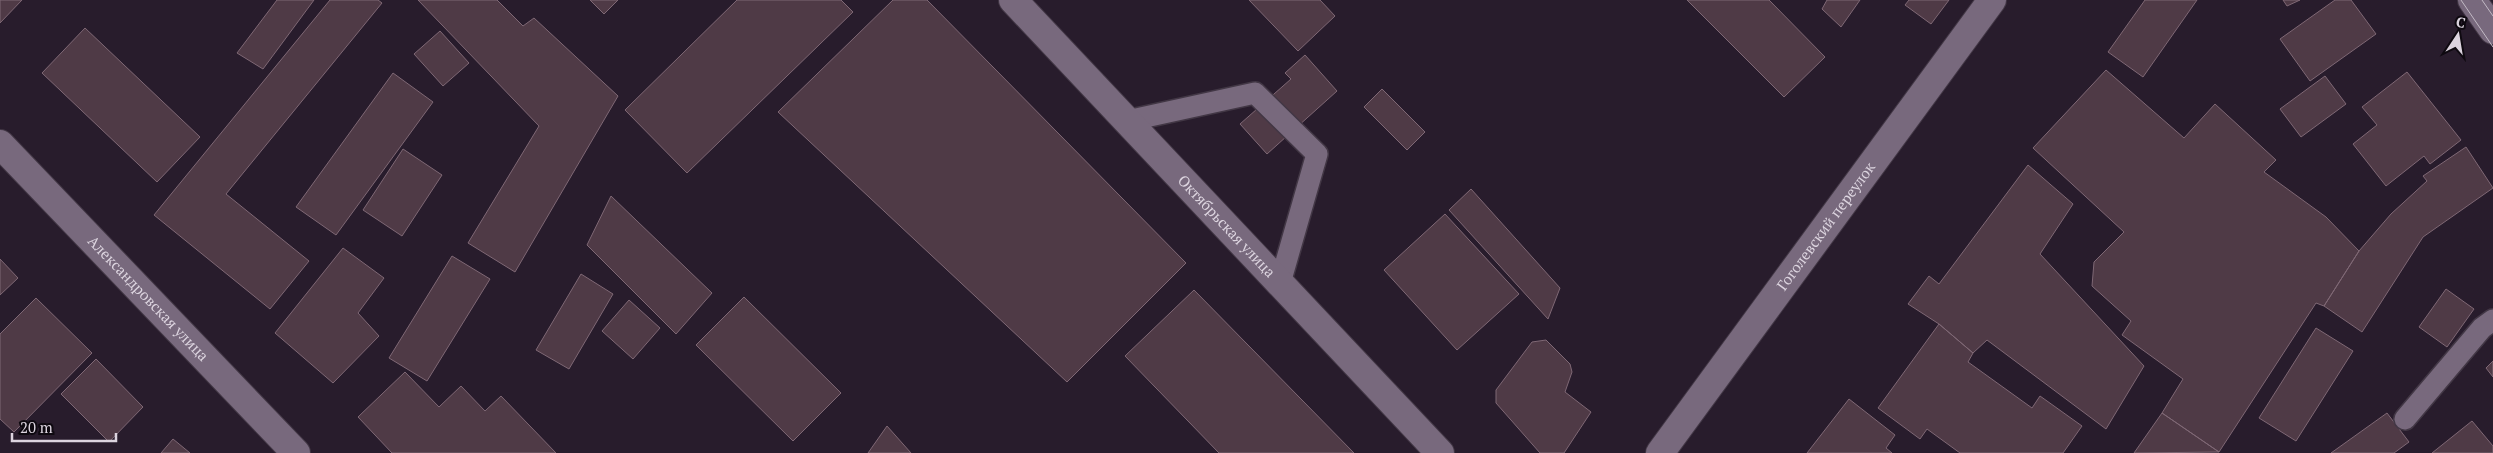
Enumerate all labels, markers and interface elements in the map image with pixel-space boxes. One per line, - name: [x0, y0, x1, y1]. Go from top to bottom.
- north arrow: [2433, 10, 2483, 60]
- text: С: [2454, 12, 2467, 32]
- street label: Гоголевский переулок: [1772, 157, 1880, 294]
- street label: Октябрьская улица: [1174, 170, 1281, 282]
- street label: Александровская улица: [84, 231, 214, 365]
- scale bar: [12, 410, 116, 442]
- text: 20 m: [20, 417, 53, 437]

